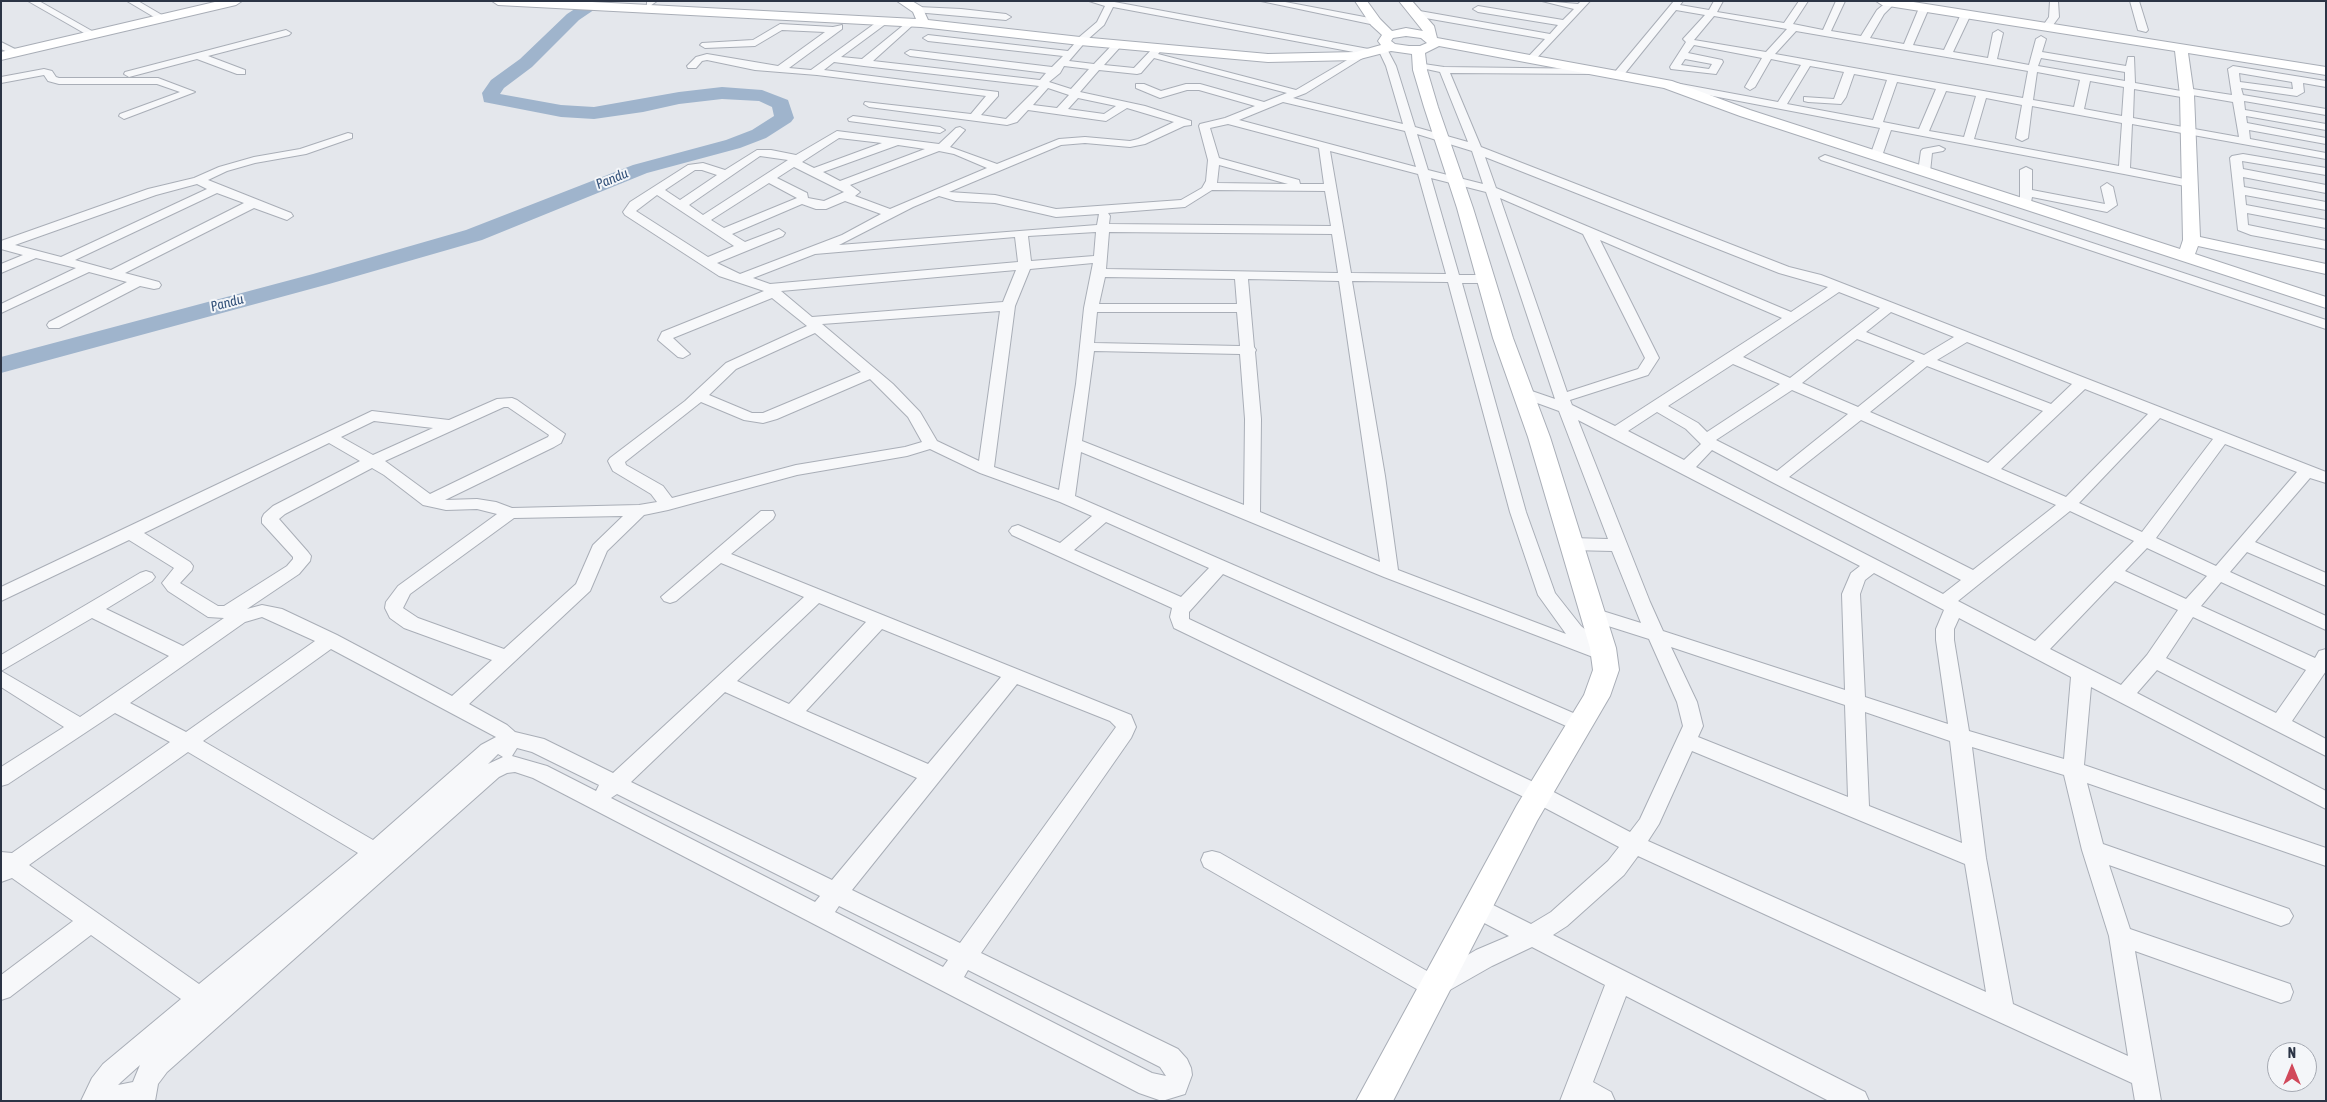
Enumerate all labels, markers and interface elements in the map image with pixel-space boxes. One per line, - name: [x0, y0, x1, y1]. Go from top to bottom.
- water label: Pandu: [593, 165, 631, 193]
- water label: Pandu: [209, 291, 245, 315]
- north arrow: [2267, 1042, 2317, 1092]
- text: N: [2288, 1045, 2296, 1061]

